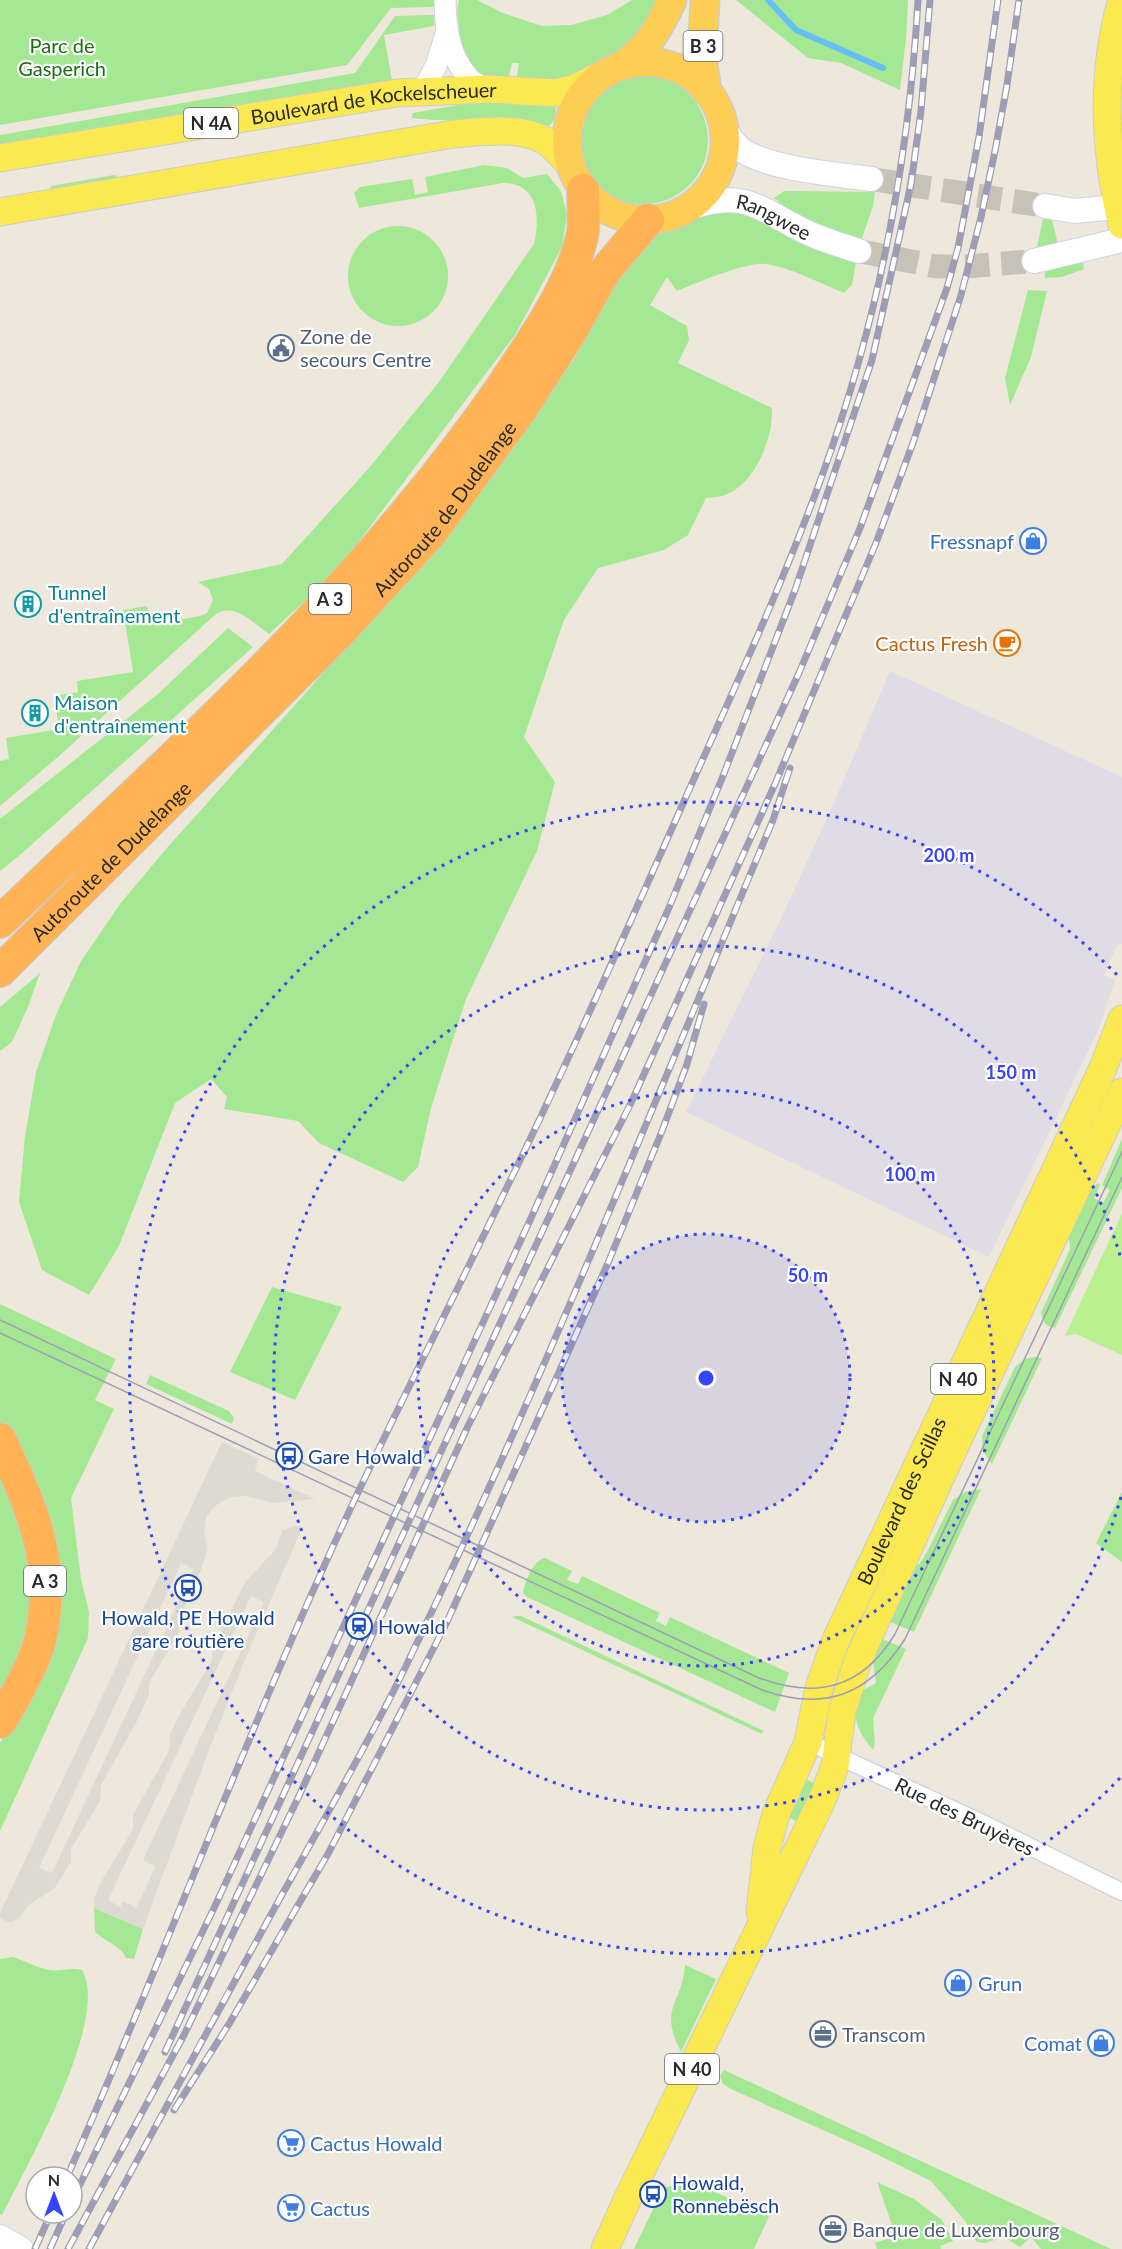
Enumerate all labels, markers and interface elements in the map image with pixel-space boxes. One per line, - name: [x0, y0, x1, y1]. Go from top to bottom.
- road number: B 3: [684, 31, 722, 61]
- park label: Parc de Gasperich: [18, 33, 106, 80]
- street label: Boulevard de Kockelscheuer: [249, 77, 498, 129]
- road number: N 4A: [184, 108, 238, 138]
- street label: Rangwee: [734, 189, 815, 245]
- place label: Zone de secours Centre: [300, 324, 431, 371]
- public building icon: Zone de secours Centre: [266, 333, 296, 363]
- street label: Autoroute de Dudelange: [367, 416, 521, 601]
- shop icon: Fressnapf: [1018, 526, 1048, 556]
- place label: Fressnapf: [930, 529, 1014, 553]
- place label: Tunnel d'entraînement: [48, 580, 180, 627]
- road number: A 3: [309, 584, 351, 614]
- building icon: Tunnel d'entraînement: [13, 589, 43, 619]
- cafe icon: Cactus Fresh: [992, 628, 1022, 658]
- place label: Cactus Fresh: [875, 631, 988, 655]
- place label: Maison d'entraînement: [54, 690, 186, 737]
- building icon: Maison d'entraînement: [20, 698, 50, 728]
- street label: Autoroute de Dudelange: [25, 776, 196, 946]
- text: 200 m: [924, 844, 974, 866]
- text: 150 m: [986, 1061, 1036, 1083]
- text: 100 m: [885, 1163, 935, 1185]
- text: 50 m: [788, 1264, 828, 1286]
- road number: N 40: [931, 1364, 985, 1394]
- centre of rings: [696, 1368, 716, 1388]
- street label: Boulevard des Scillas: [851, 1413, 950, 1589]
- bus stop icon: Gare Howald: [274, 1441, 304, 1471]
- place label: Gare Howald: [308, 1444, 423, 1468]
- road number: A 3: [24, 1566, 66, 1596]
- bus stop icon: Howald, PE Howald gare routière: [173, 1573, 203, 1603]
- place label: Howald, PE Howald gare routière: [101, 1605, 275, 1652]
- station icon: Howald: [344, 1611, 374, 1641]
- place label: Howald: [378, 1614, 446, 1638]
- street label: Rue des Bruyères: [891, 1772, 1039, 1860]
- shop icon: Grun: [943, 1968, 973, 1998]
- place label: Grun: [978, 1971, 1022, 1995]
- office icon: Transcom: [808, 2019, 838, 2049]
- place label: Transcom: [842, 2022, 926, 2046]
- shop icon: Comat: [1086, 2028, 1116, 2058]
- place label: Comat: [1024, 2031, 1082, 2055]
- road number: N 40: [665, 2054, 719, 2084]
- supermarket icon: Cactus Howald: [276, 2128, 306, 2158]
- place label: Cactus Howald: [310, 2131, 443, 2155]
- north arrow: [24, 2165, 84, 2225]
- text: N: [48, 2170, 60, 2189]
- place label: Howald, Ronnebësch: [672, 2170, 779, 2217]
- bus stop icon: Howald, Ronnebësch: [638, 2179, 668, 2209]
- supermarket icon: Cactus: [276, 2193, 306, 2223]
- place label: Cactus: [310, 2196, 370, 2220]
- office icon: Banque de Luxembourg: [818, 2214, 848, 2244]
- place label: Banque de Luxembourg: [852, 2217, 1059, 2241]

